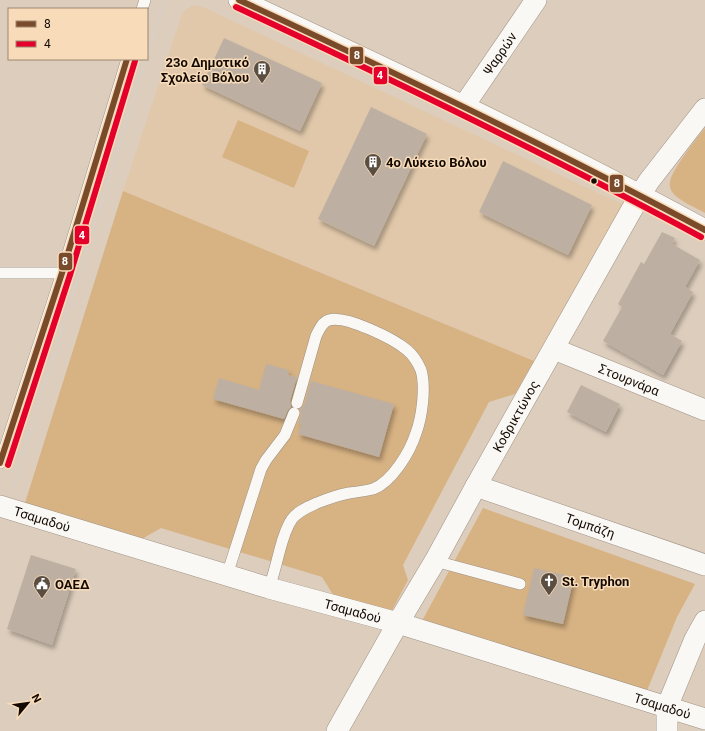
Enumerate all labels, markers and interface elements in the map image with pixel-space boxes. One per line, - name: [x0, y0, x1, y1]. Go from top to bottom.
- legend: [8, 8, 148, 60]
- text: 8: [44, 17, 51, 31]
- street label: Ψαρρών: [480, 29, 520, 78]
- text: 4: [44, 37, 51, 51]
- line badge: 8: [349, 46, 364, 65]
- text: 8: [354, 49, 360, 62]
- place label: 23ο Δημοτικό Σχολείο Βόλου: [161, 55, 249, 86]
- building icon: 23ο Δημοτικό Σχολείο Βόλου: [252, 59, 272, 84]
- line badge: 4: [373, 66, 388, 85]
- text: 4: [377, 69, 384, 82]
- building icon: 4ο Λύκειο Βόλου: [363, 152, 383, 177]
- place label: 4ο Λύκειο Βόλου: [386, 155, 487, 170]
- line badge: 8: [609, 174, 624, 193]
- unlabelled marker: [589, 176, 599, 186]
- text: 8: [614, 177, 620, 190]
- line badge: 4: [74, 225, 90, 245]
- text: 4: [79, 229, 86, 242]
- line badge: 8: [58, 252, 73, 271]
- text: 8: [62, 255, 68, 268]
- street label: Στουρνάρα: [596, 361, 662, 399]
- street label: Κοδρικτώνος: [490, 378, 542, 455]
- street label: Τσαμαδού: [12, 504, 72, 535]
- street label: Τομπάζη: [564, 511, 617, 541]
- church icon: St. Tryphon: [539, 571, 559, 596]
- public building icon: ΟΑΕΔ: [32, 574, 52, 599]
- place label: St. Tryphon: [562, 574, 629, 589]
- place label: ΟΑΕΔ: [55, 577, 90, 592]
- street label: Τσαμαδού: [322, 596, 383, 626]
- north arrow: [8, 683, 48, 723]
- street label: Τσαμαδού: [632, 690, 692, 722]
- text: N: [29, 692, 44, 705]

